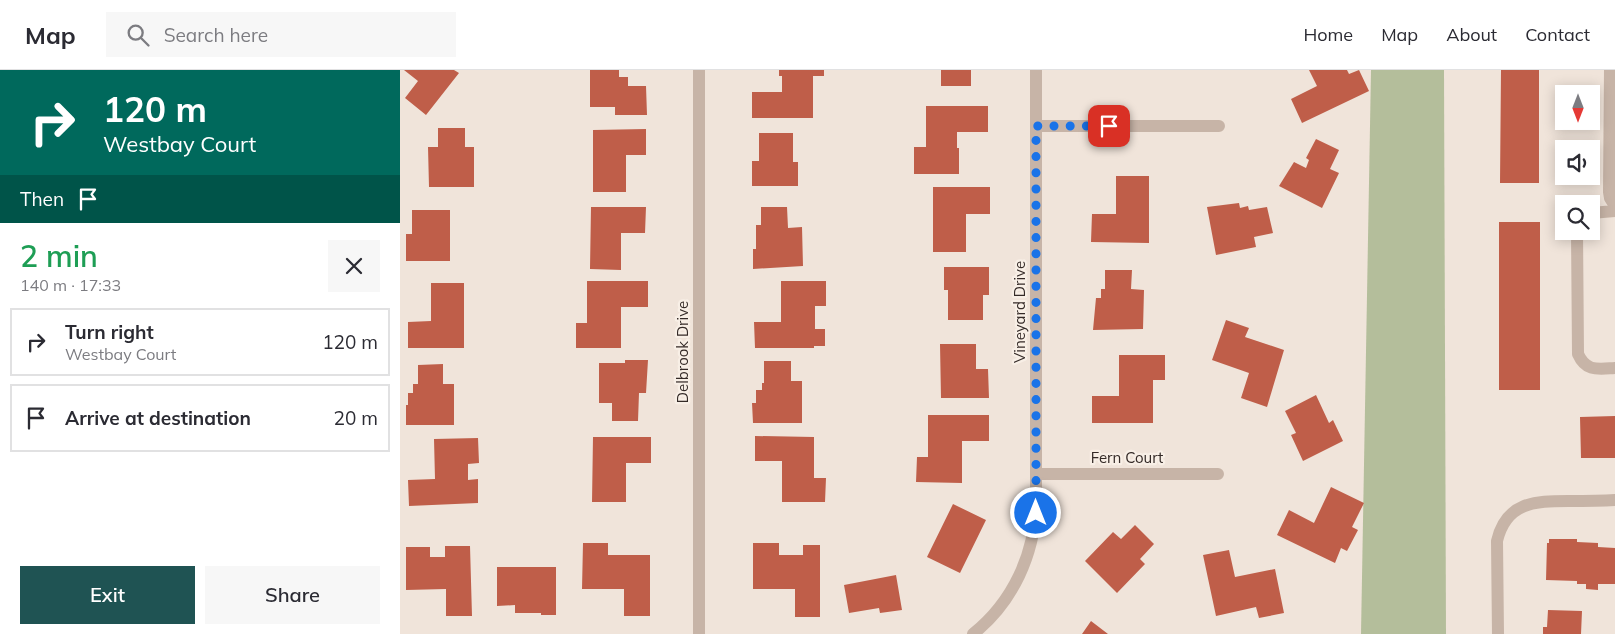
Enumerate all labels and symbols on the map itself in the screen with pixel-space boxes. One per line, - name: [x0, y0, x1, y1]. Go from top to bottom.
- north arrow: [1555, 85, 1600, 130]
- pin: [1088, 105, 1130, 147]
- street label: Vineyard Drive: [1010, 261, 1029, 363]
- street label: Delbrook Drive: [673, 301, 692, 403]
- street label: Fern Court: [1091, 448, 1163, 467]
- position arrow: [1009, 486, 1061, 538]

